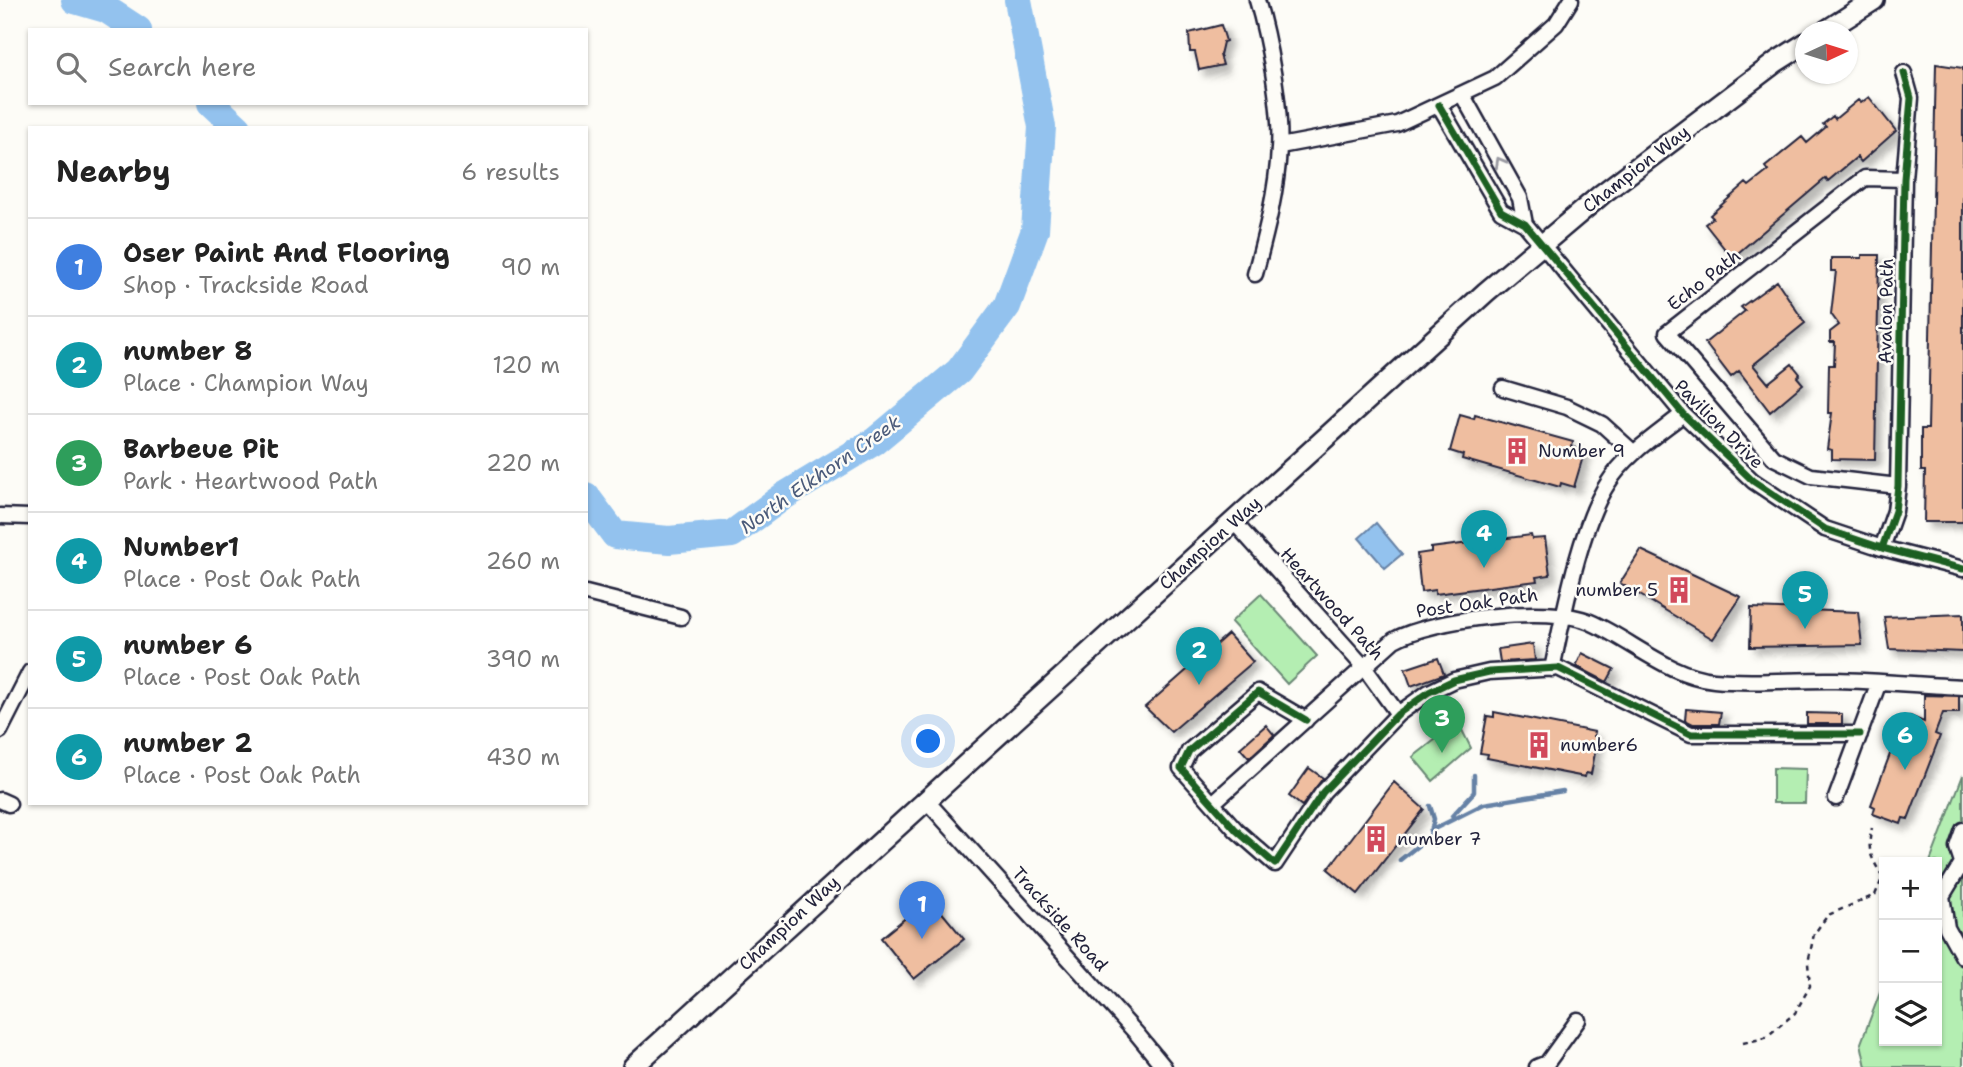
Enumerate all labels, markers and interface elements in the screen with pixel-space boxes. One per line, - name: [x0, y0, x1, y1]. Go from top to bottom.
- north arrow: [1795, 21, 1858, 84]
- search box: [28, 28, 588, 105]
- icon: search: [52, 48, 90, 86]
- text: Search here: [108, 49, 257, 84]
- street label: Champion Way: [1578, 120, 1694, 218]
- text: Nearby: [56, 151, 171, 192]
- one-way arrow: [1495, 156, 1508, 169]
- text: 6 results: [461, 157, 560, 187]
- text: Oser Paint And Flooring: [123, 235, 450, 270]
- street label: Echo Path: [1662, 244, 1746, 316]
- text: 1: [74, 252, 84, 282]
- text: 90 m: [500, 252, 560, 282]
- street label: Avalon Path: [1873, 258, 1899, 364]
- text: Shop · Trackside Road: [123, 270, 369, 300]
- text: number 8: [123, 333, 252, 368]
- text: 2: [71, 350, 87, 380]
- text: 120 m: [492, 350, 560, 380]
- text: Place · Champion Way: [123, 368, 369, 398]
- street label: Pavilion Drive: [1669, 374, 1769, 474]
- water label: North Elkhorn Creek: [735, 409, 906, 539]
- text: Barbeue Pit: [123, 431, 279, 466]
- building icon: Number 9: [1502, 436, 1532, 466]
- place label: Number 9: [1538, 439, 1625, 463]
- text: 3: [71, 448, 87, 478]
- text: 220 m: [486, 448, 560, 478]
- text: Park · Heartwood Path: [123, 466, 378, 496]
- street label: Champion Way: [1154, 491, 1266, 595]
- pin: 4: [1461, 510, 1507, 568]
- text: Number1: [123, 529, 239, 564]
- street label: Heartwood Path: [1275, 543, 1389, 665]
- text: 4: [71, 546, 87, 576]
- text: 260 m: [486, 546, 560, 576]
- text: Place · Post Oak Path: [123, 564, 361, 594]
- pin: 5: [1782, 571, 1828, 629]
- building icon: number 5: [1664, 575, 1694, 605]
- place label: number 5: [1575, 578, 1658, 602]
- street label: Post Oak Path: [1414, 583, 1540, 623]
- text: number 6: [123, 627, 252, 662]
- pin: 2: [1176, 627, 1222, 685]
- text: 5: [72, 644, 86, 674]
- text: 390 m: [486, 644, 560, 674]
- text: Place · Post Oak Path: [123, 662, 361, 692]
- pin: 3: [1419, 695, 1465, 753]
- pin: 6: [1882, 712, 1928, 770]
- your location: [911, 724, 945, 758]
- text: number 2: [123, 725, 252, 760]
- building icon: number6: [1524, 730, 1554, 760]
- place label: number6: [1560, 733, 1638, 757]
- text: 6: [71, 742, 87, 772]
- text: 430 m: [486, 742, 560, 772]
- text: Place · Post Oak Path: [123, 760, 361, 790]
- building icon: number 7: [1361, 824, 1391, 854]
- place label: number 7: [1397, 827, 1481, 851]
- map controls: [1879, 857, 1942, 1046]
- button: +: [1879, 857, 1942, 920]
- street label: Trackside Road: [1007, 862, 1113, 976]
- street label: Champion Way: [734, 870, 844, 976]
- pin: 1: [899, 881, 945, 939]
- button: −: [1879, 920, 1942, 983]
- button: layers: [1879, 983, 1942, 1046]

